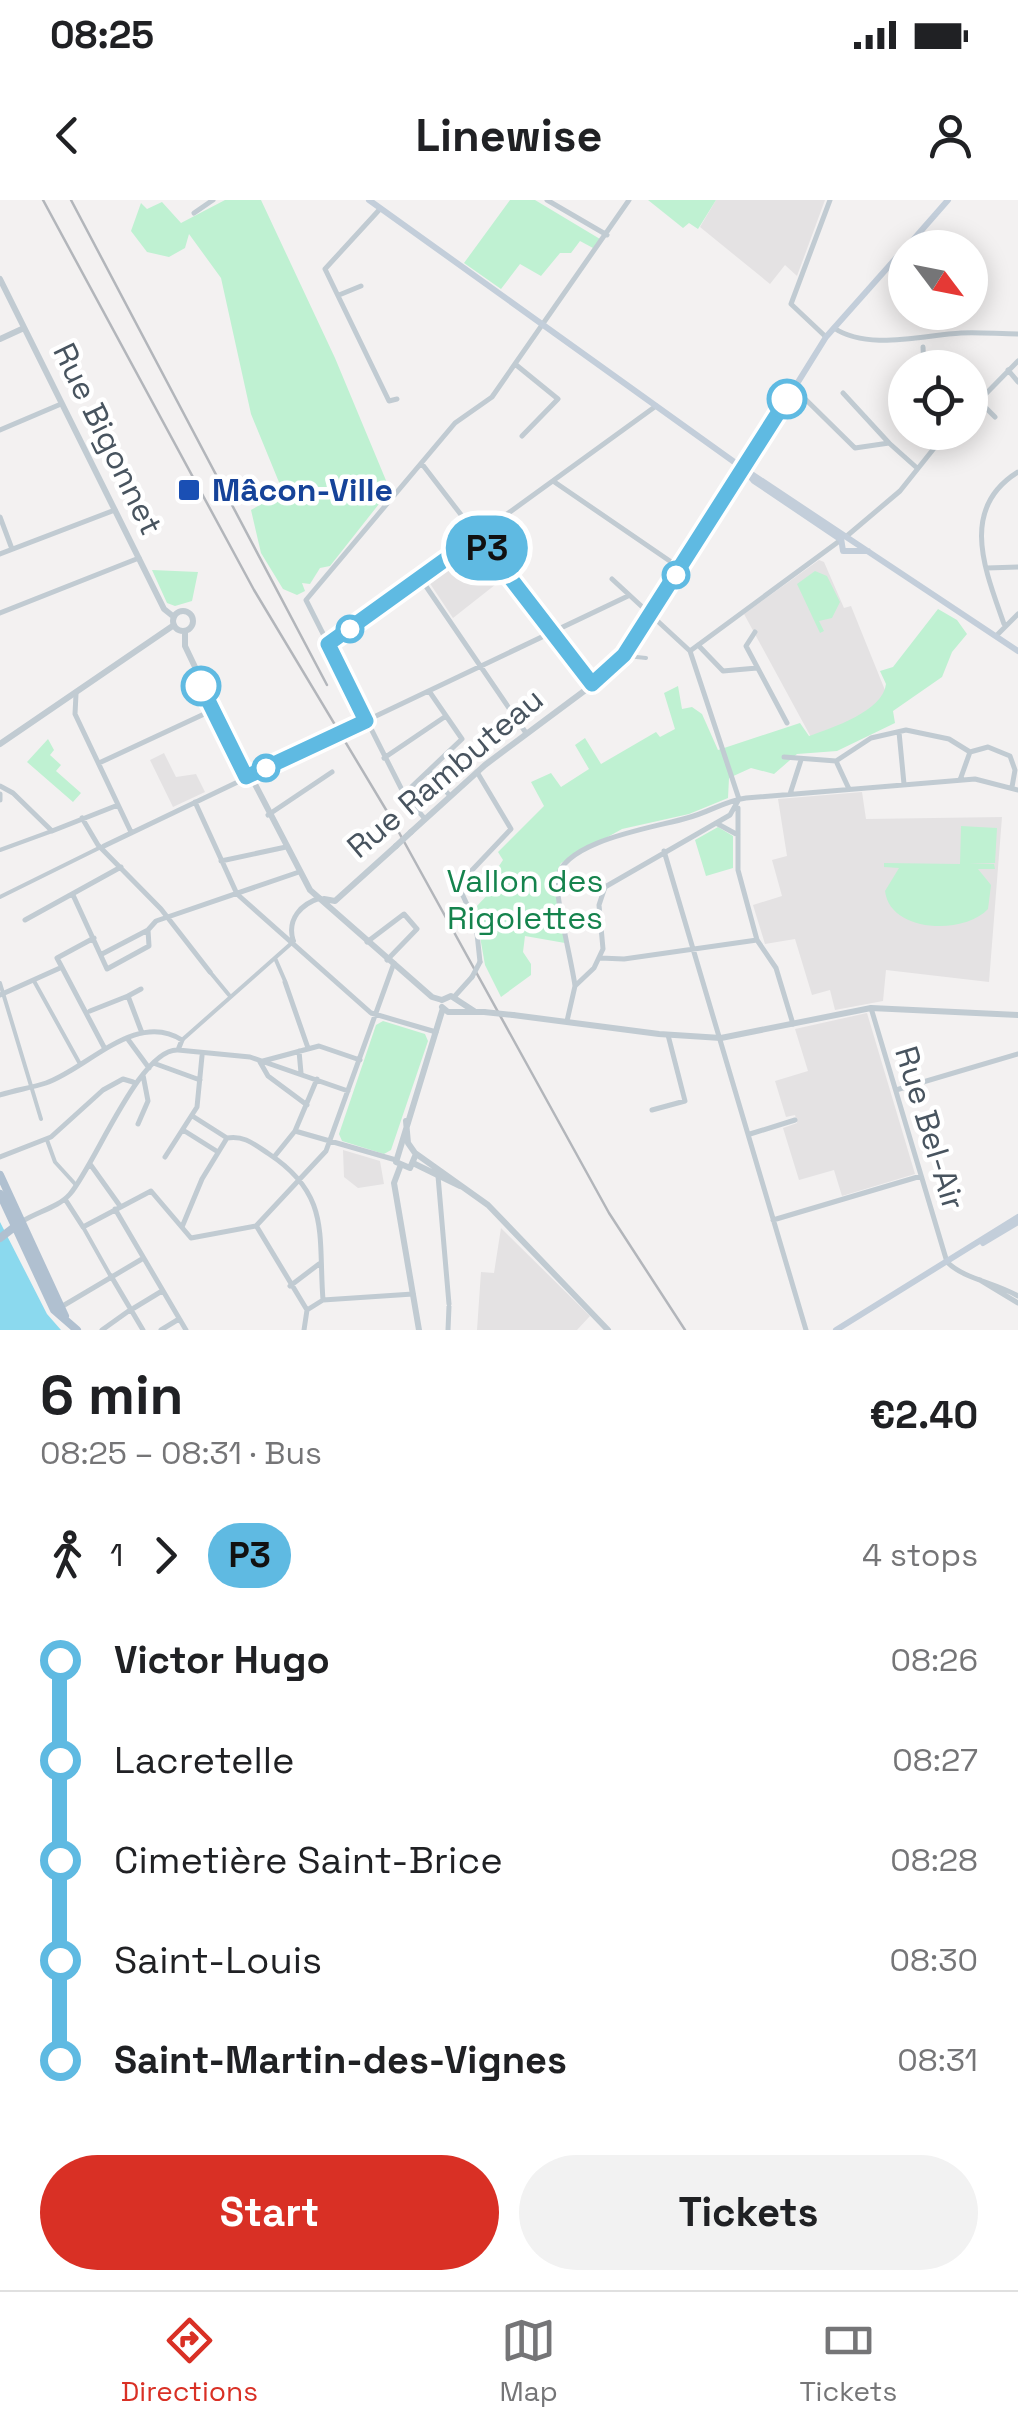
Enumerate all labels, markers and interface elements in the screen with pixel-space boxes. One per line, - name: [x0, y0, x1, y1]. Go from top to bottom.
- text: 08:25: [50, 11, 154, 59]
- text: Linewise: [416, 107, 602, 164]
- icon: back: [40, 108, 95, 163]
- icon: person: [923, 108, 978, 163]
- north arrow: [888, 230, 988, 330]
- map controls: [888, 230, 988, 450]
- street label: Rue Bigonnet: [44, 337, 172, 541]
- button: locate: [888, 350, 988, 450]
- unlabelled marker: [768, 380, 806, 418]
- place label: Mâcon-Ville: [212, 470, 393, 510]
- marker: Mâcon-Ville: [176, 477, 202, 503]
- line badge: P3: [442, 516, 532, 580]
- text: P3: [466, 526, 508, 570]
- unlabelled marker: [663, 562, 689, 588]
- unlabelled marker: [337, 616, 363, 642]
- unlabelled marker: [182, 667, 220, 705]
- street label: Rue Rambuteau: [339, 679, 551, 867]
- unlabelled marker: [253, 755, 279, 781]
- park label: Vallon des Rigolettes: [447, 861, 603, 938]
- street label: Rue Bel-Air: [886, 1041, 974, 1215]
- text: 6 min: [40, 1360, 183, 1430]
- text: €2.40: [870, 1391, 978, 1439]
- text: 08:25 – 08:31 · Bus: [40, 1433, 322, 1473]
- icon: walk: [40, 1528, 95, 1583]
- icon: forward: [138, 1528, 193, 1583]
- text: P3: [228, 1533, 271, 1577]
- text: 1: [110, 1535, 123, 1575]
- text: 4 stops: [862, 1535, 978, 1575]
- text: Victor Hugo: [114, 1636, 330, 1684]
- text: 08:26: [891, 1640, 978, 1680]
- text: Lacretelle: [114, 1736, 295, 1784]
- text: 08:27: [892, 1740, 978, 1780]
- text: Cimetière Saint-Brice: [114, 1836, 503, 1884]
- text: 08:28: [890, 1840, 978, 1880]
- text: Saint-Louis: [114, 1936, 322, 1984]
- text: 08:30: [890, 1940, 978, 1980]
- text: Saint-Martin-des-Vignes: [114, 2036, 567, 2084]
- text: 08:31: [897, 2040, 978, 2080]
- button: Start: [40, 2155, 499, 2270]
- button: Tickets: [519, 2155, 978, 2270]
- tab: Directions: [121, 2313, 258, 2409]
- tab: Map: [500, 2313, 558, 2409]
- tab: Tickets: [799, 2313, 897, 2409]

